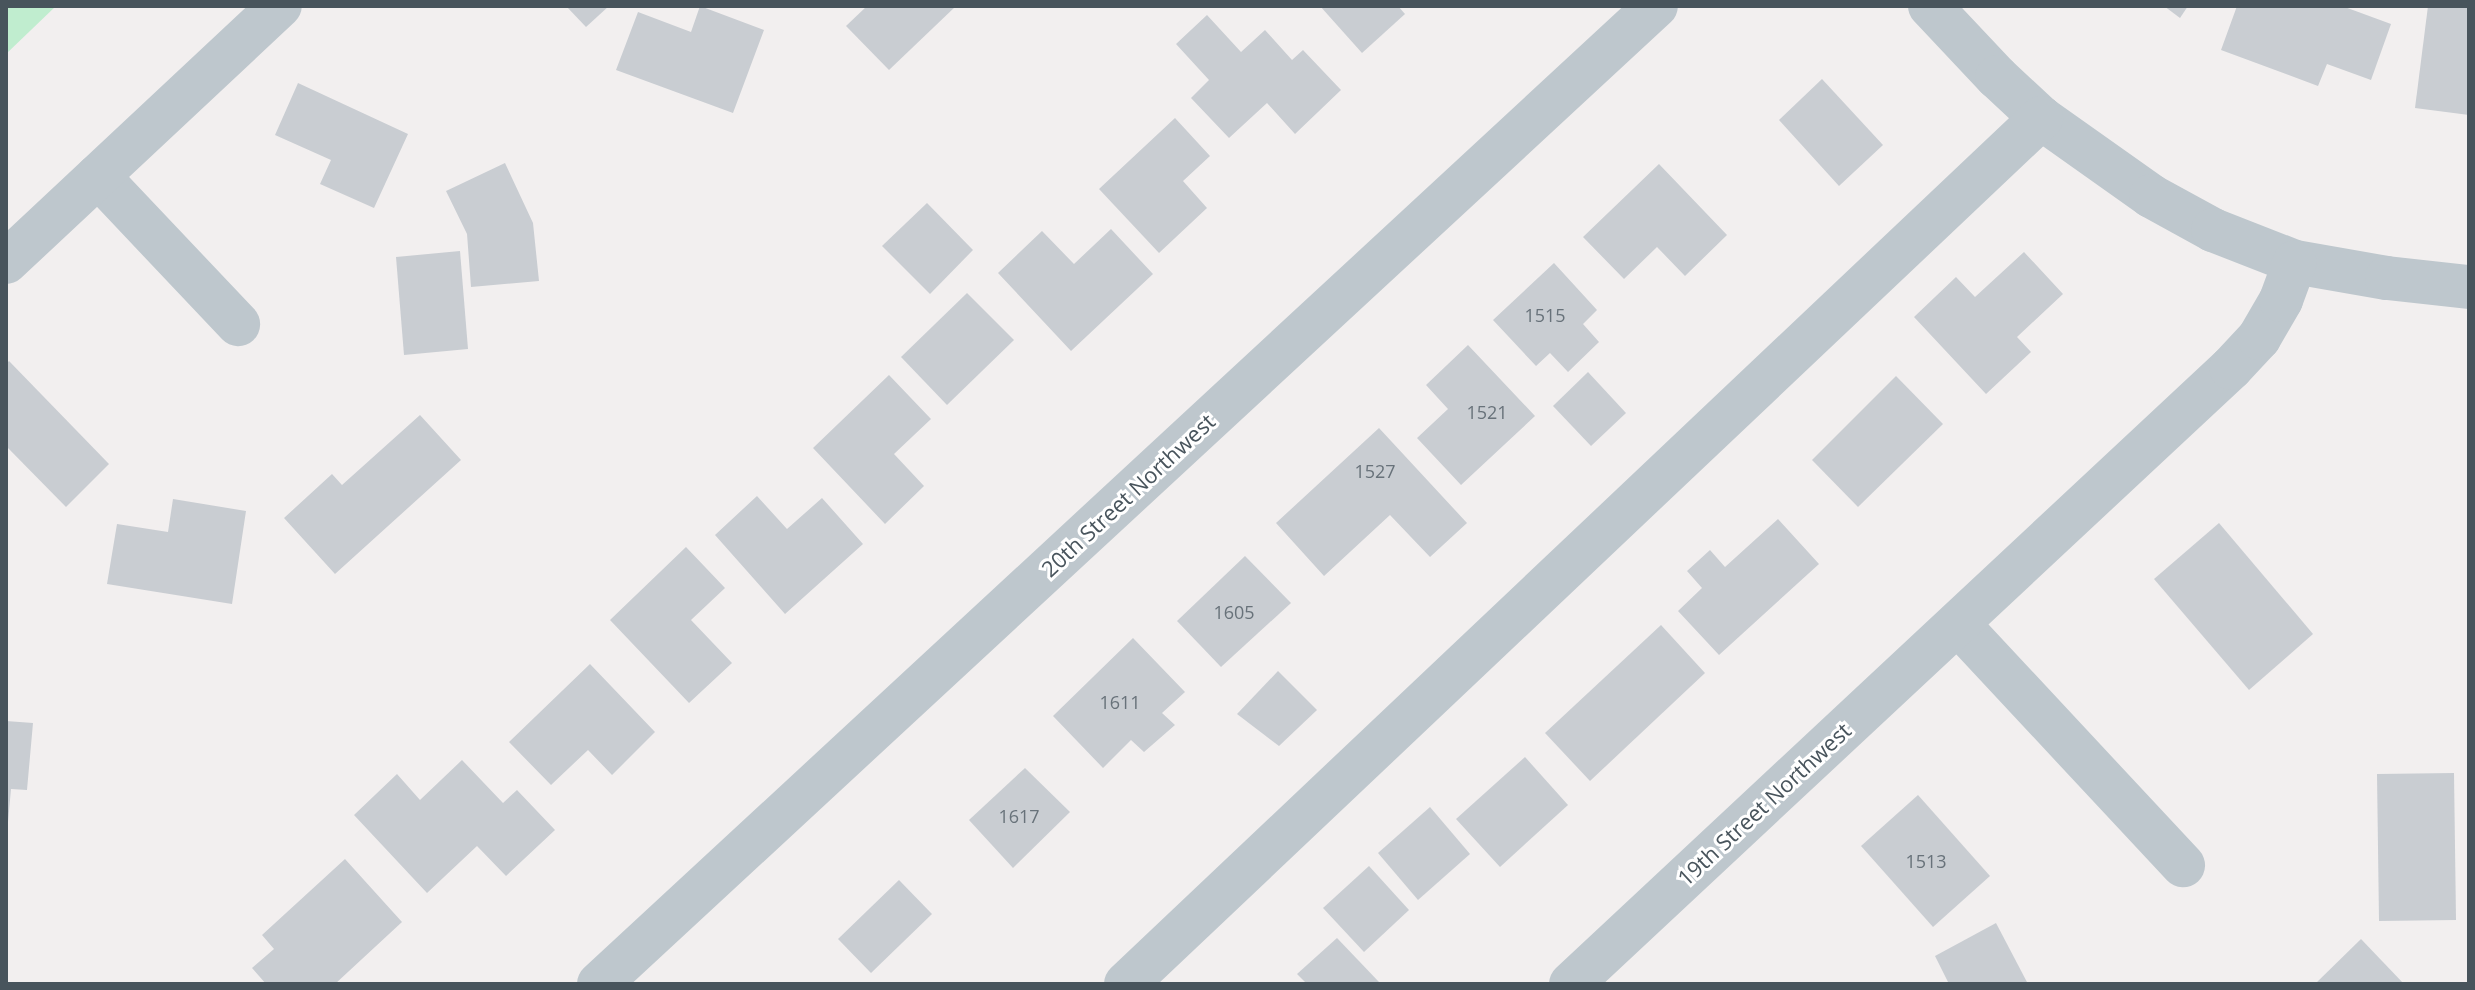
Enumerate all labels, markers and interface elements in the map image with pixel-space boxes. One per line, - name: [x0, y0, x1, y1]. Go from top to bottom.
- house number: 1515: [1524, 304, 1566, 326]
- house number: 1521: [1466, 401, 1508, 423]
- street label: 20th Street Northwest: [1036, 408, 1220, 582]
- house number: 1527: [1354, 460, 1396, 482]
- house number: 1605: [1213, 601, 1255, 623]
- house number: 1611: [1099, 691, 1141, 713]
- street label: 19th Street Northwest: [1672, 717, 1856, 891]
- house number: 1617: [998, 805, 1040, 827]
- house number: 1513: [1905, 850, 1947, 872]

